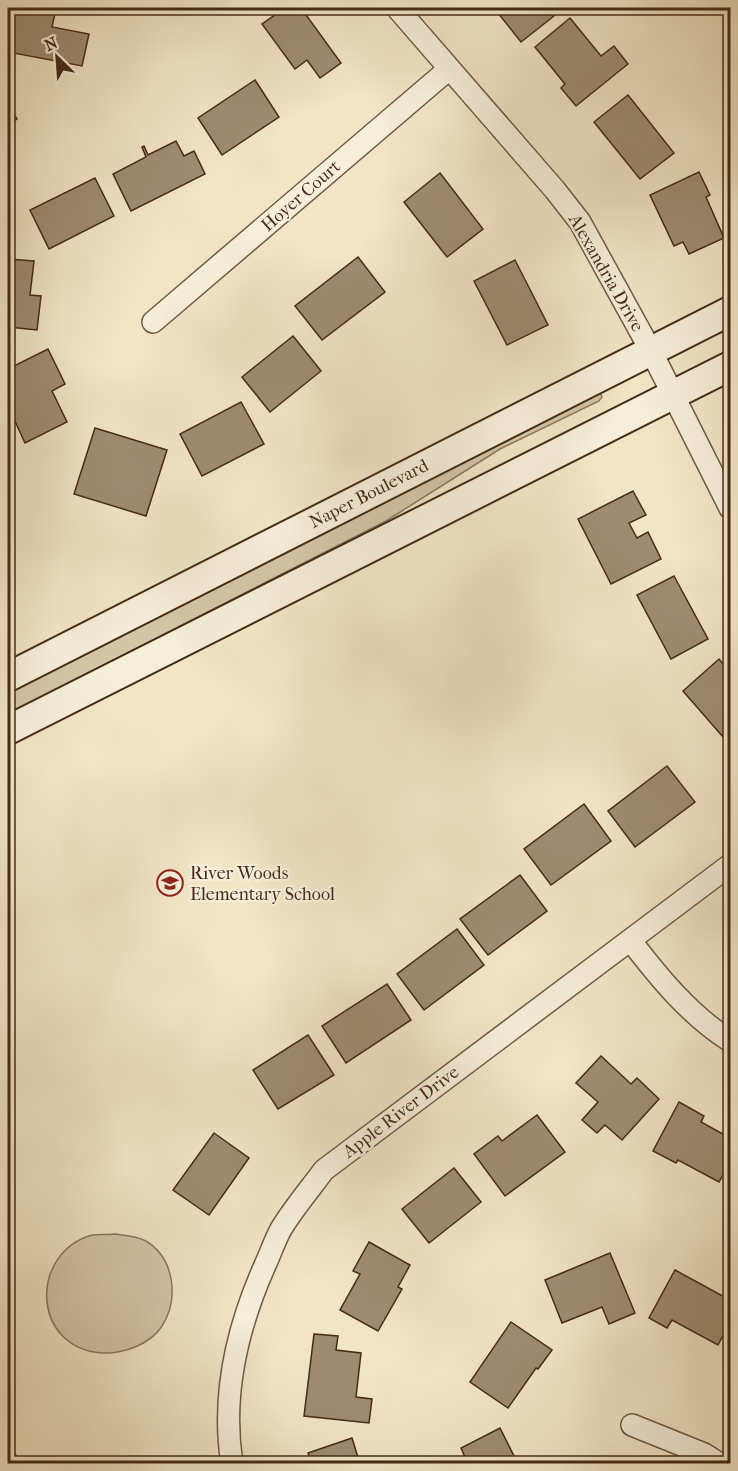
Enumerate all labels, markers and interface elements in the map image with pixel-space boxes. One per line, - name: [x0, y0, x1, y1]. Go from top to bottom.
- north arrow: [27, 27, 87, 87]
- text: N: [41, 32, 61, 55]
- street label: Hoyer Court: [257, 156, 345, 236]
- street label: Alexandria Drive: [563, 210, 648, 336]
- street label: Naper Boulevard: [306, 455, 432, 533]
- place label: River Woods Elementary School: [190, 863, 335, 905]
- school or university icon: River Woods Elementary School: [155, 868, 185, 898]
- street label: Apple River Drive: [338, 1062, 463, 1163]

